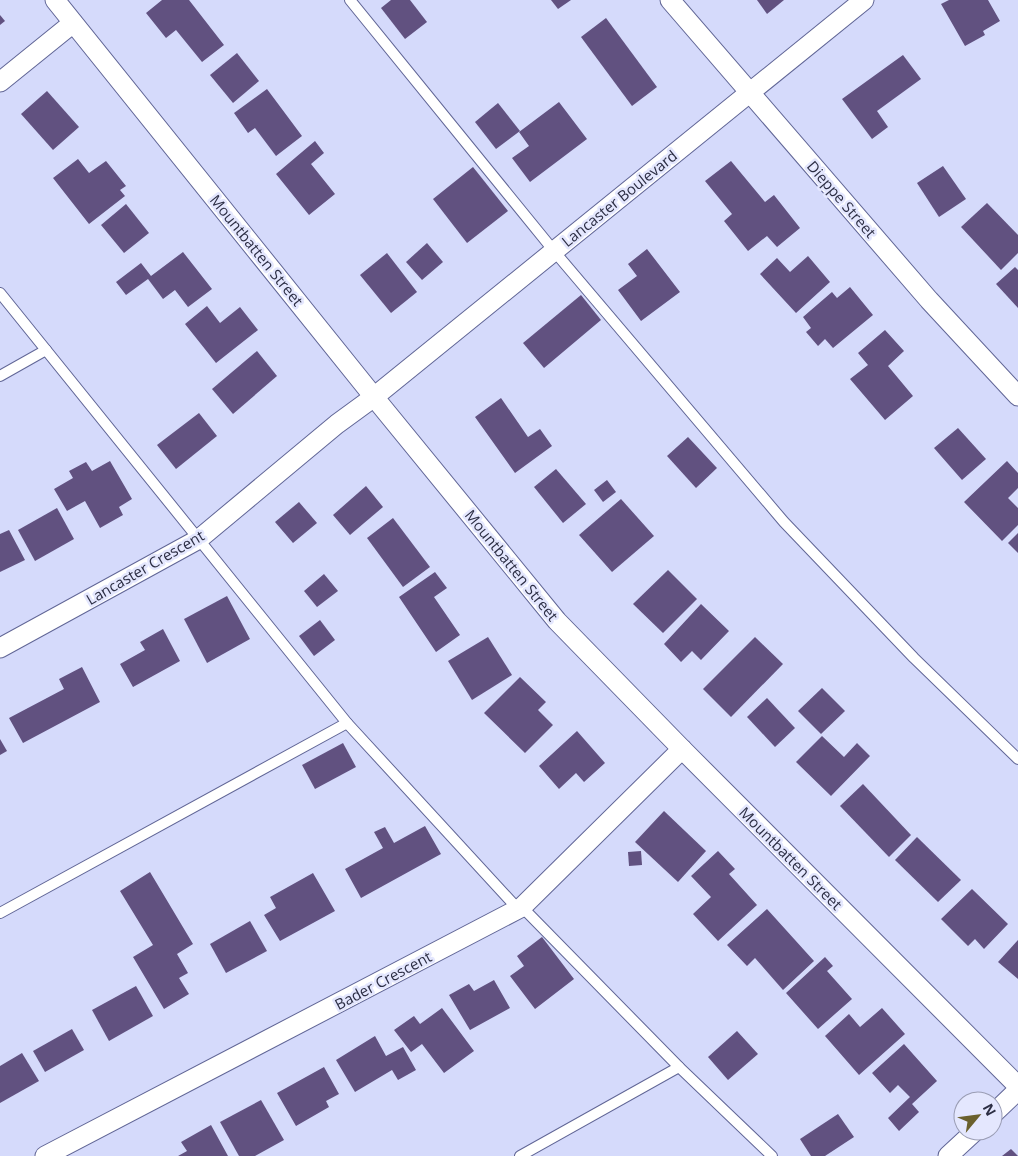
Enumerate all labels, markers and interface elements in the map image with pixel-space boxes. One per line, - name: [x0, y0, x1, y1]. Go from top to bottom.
- street label: Lancaster Boulevard: [557, 145, 681, 251]
- street label: Dieppe Street: [803, 156, 881, 242]
- street label: Mountbatten Street: [206, 190, 308, 310]
- street label: Mountbatten Street: [461, 505, 563, 625]
- street label: Lancaster Crescent: [82, 525, 208, 609]
- street label: Mountbatten Street: [735, 802, 847, 914]
- street label: Bader Crescent: [331, 946, 435, 1014]
- north arrow: [953, 1091, 1003, 1141]
- text: N: [979, 1100, 1001, 1119]

